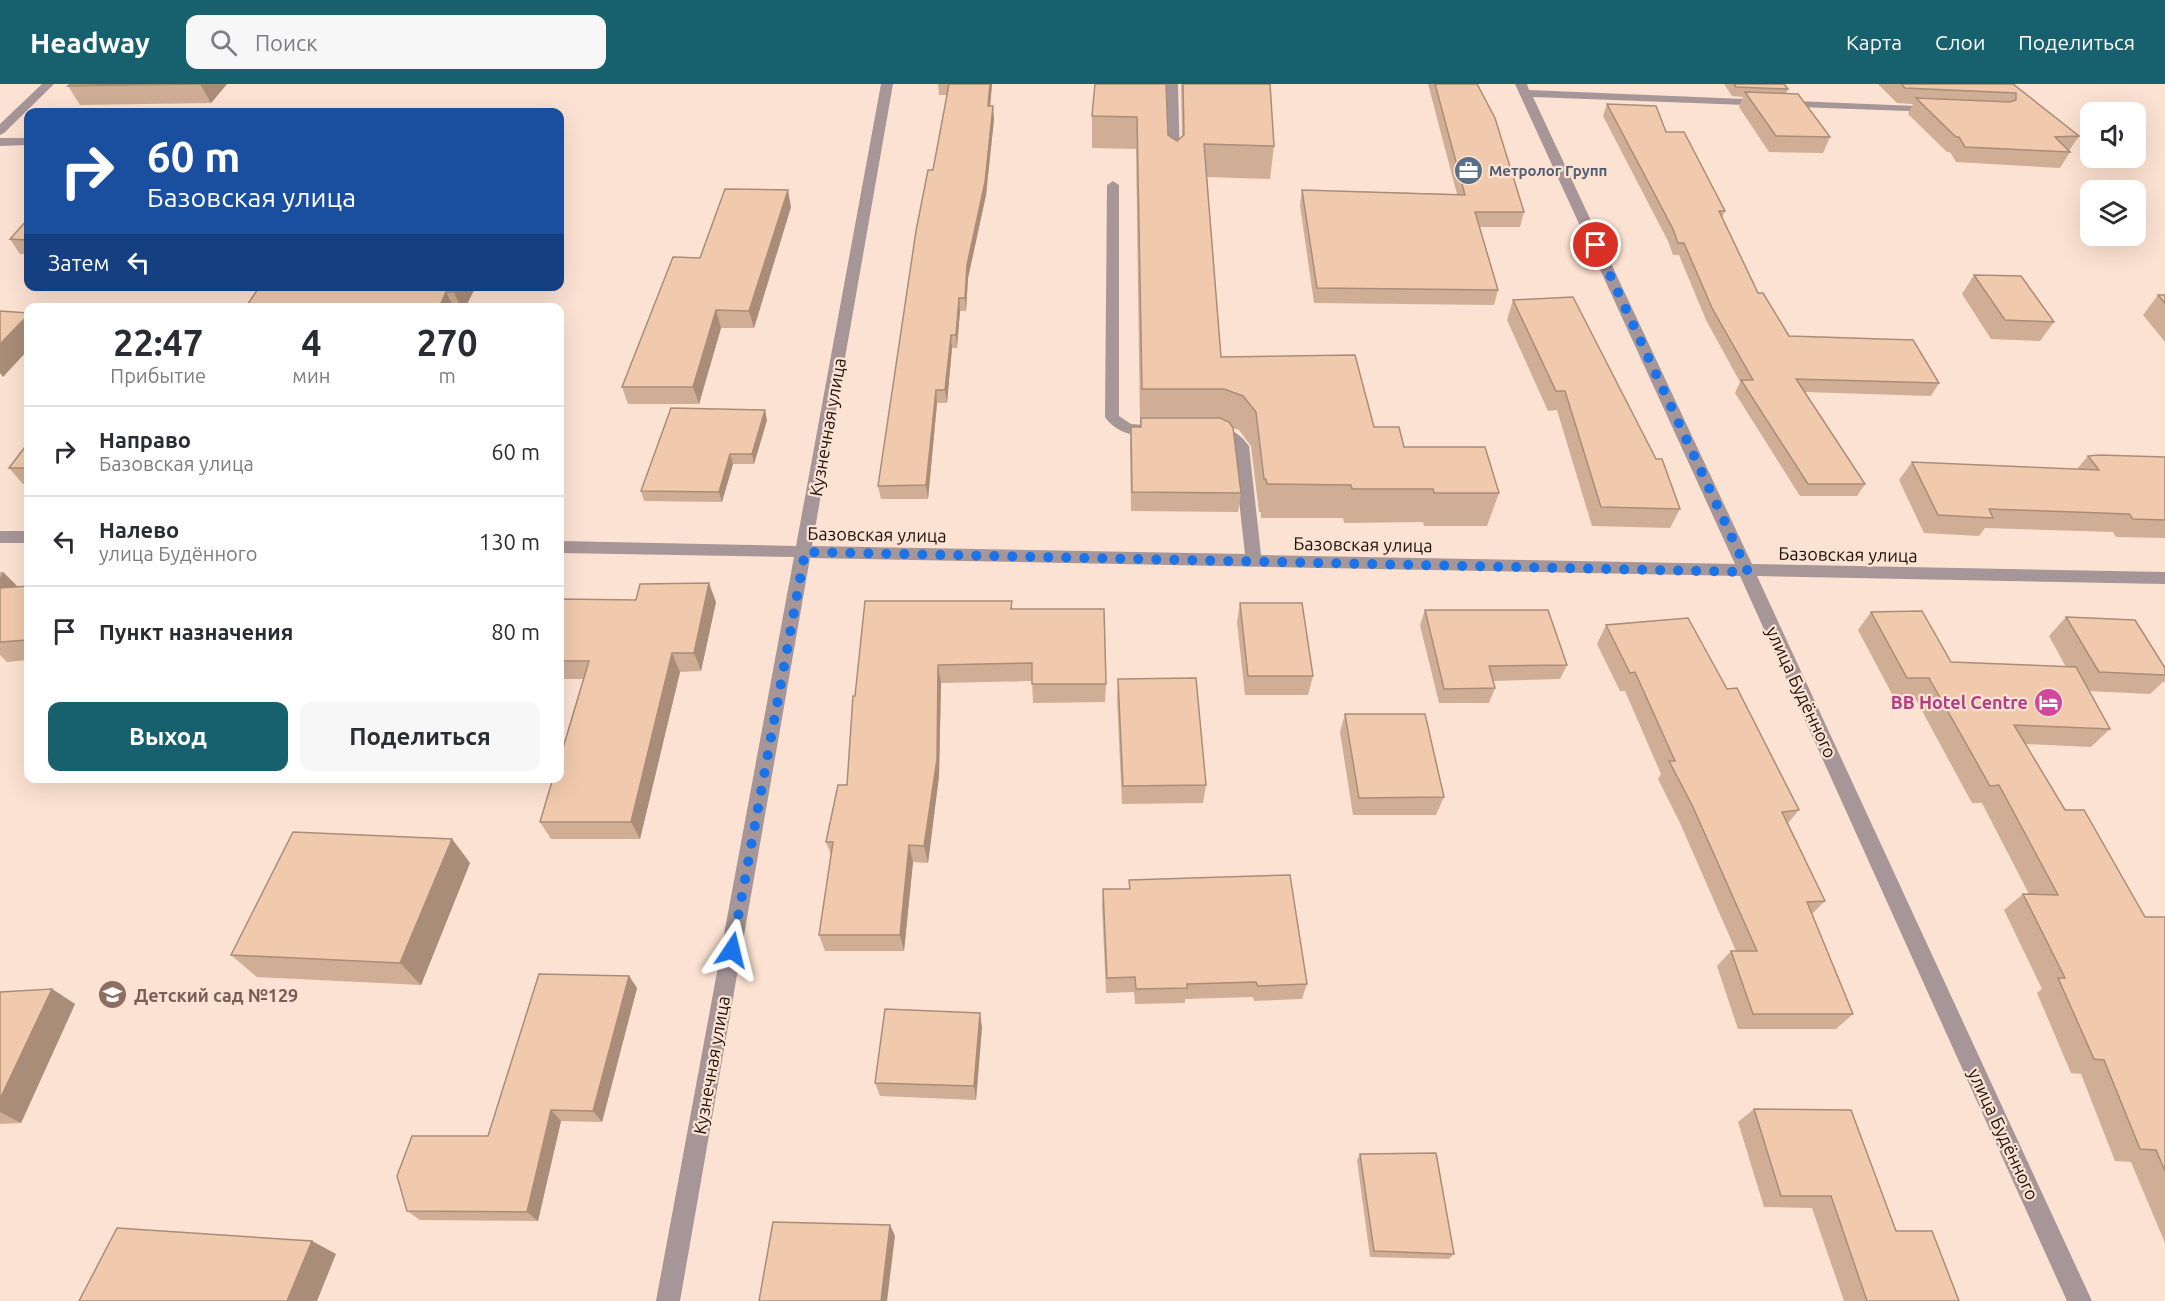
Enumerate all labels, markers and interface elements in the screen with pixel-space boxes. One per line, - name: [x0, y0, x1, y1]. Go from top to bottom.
- search box: [186, 15, 606, 69]
- icon: search: [207, 26, 240, 59]
- text: Headway: [30, 27, 150, 58]
- text: Поиск: [255, 30, 318, 55]
- text: Карта: [1846, 30, 1902, 54]
- text: Слои: [1935, 30, 1985, 54]
- text: Поделиться: [2018, 30, 2135, 54]
- map controls: [2080, 102, 2146, 246]
- button: sound: [2080, 102, 2146, 168]
- icon: right: [48, 132, 126, 210]
- text: 60 m: [147, 133, 241, 180]
- office icon: Метролог Групп: [1452, 154, 1484, 186]
- place label: Метролог Групп: [1489, 162, 1607, 179]
- button: layers: [2080, 180, 2146, 246]
- text: Базовская улица: [147, 182, 356, 212]
- pin: [1570, 219, 1621, 270]
- icon: arrive: [1579, 228, 1612, 261]
- icon: left: [122, 246, 155, 279]
- text: Затем: [48, 250, 110, 275]
- text: 22:47: [113, 322, 203, 363]
- text: 4: [301, 322, 322, 363]
- text: 270: [417, 322, 478, 363]
- street label: Кузнечная улица: [805, 356, 849, 498]
- text: Прибытие: [110, 364, 206, 387]
- text: мин: [292, 364, 330, 387]
- text: m: [439, 364, 456, 387]
- text: Направо: [99, 427, 191, 452]
- icon: right: [48, 435, 81, 468]
- text: 60 m: [491, 439, 540, 464]
- text: Базовская улица: [99, 452, 254, 475]
- text: Налево: [99, 517, 179, 542]
- street label: Базовская улица: [807, 523, 947, 545]
- icon: left: [48, 525, 81, 558]
- text: 130 m: [479, 529, 540, 554]
- street label: Базовская улица: [1293, 533, 1433, 555]
- text: улица Будённого: [99, 542, 258, 565]
- street label: Базовская улица: [1778, 543, 1918, 565]
- icon: arrive: [48, 615, 81, 648]
- text: Пункт назначения: [99, 619, 293, 644]
- text: 80 m: [491, 619, 540, 644]
- street label: улица Будённого: [1763, 623, 1841, 761]
- hotel icon: BB Hotel Centre: [2033, 686, 2065, 718]
- place label: BB Hotel Centre: [1891, 692, 2028, 712]
- button: Выход: [48, 702, 288, 771]
- button: Поделиться: [300, 702, 540, 771]
- position arrow: [700, 918, 764, 982]
- school or university icon: Детский сад №129: [97, 979, 129, 1011]
- place label: Детский сад №129: [134, 985, 298, 1005]
- street label: Кузнечная улица: [689, 994, 733, 1136]
- street label: улица Будённого: [1965, 1065, 2043, 1203]

